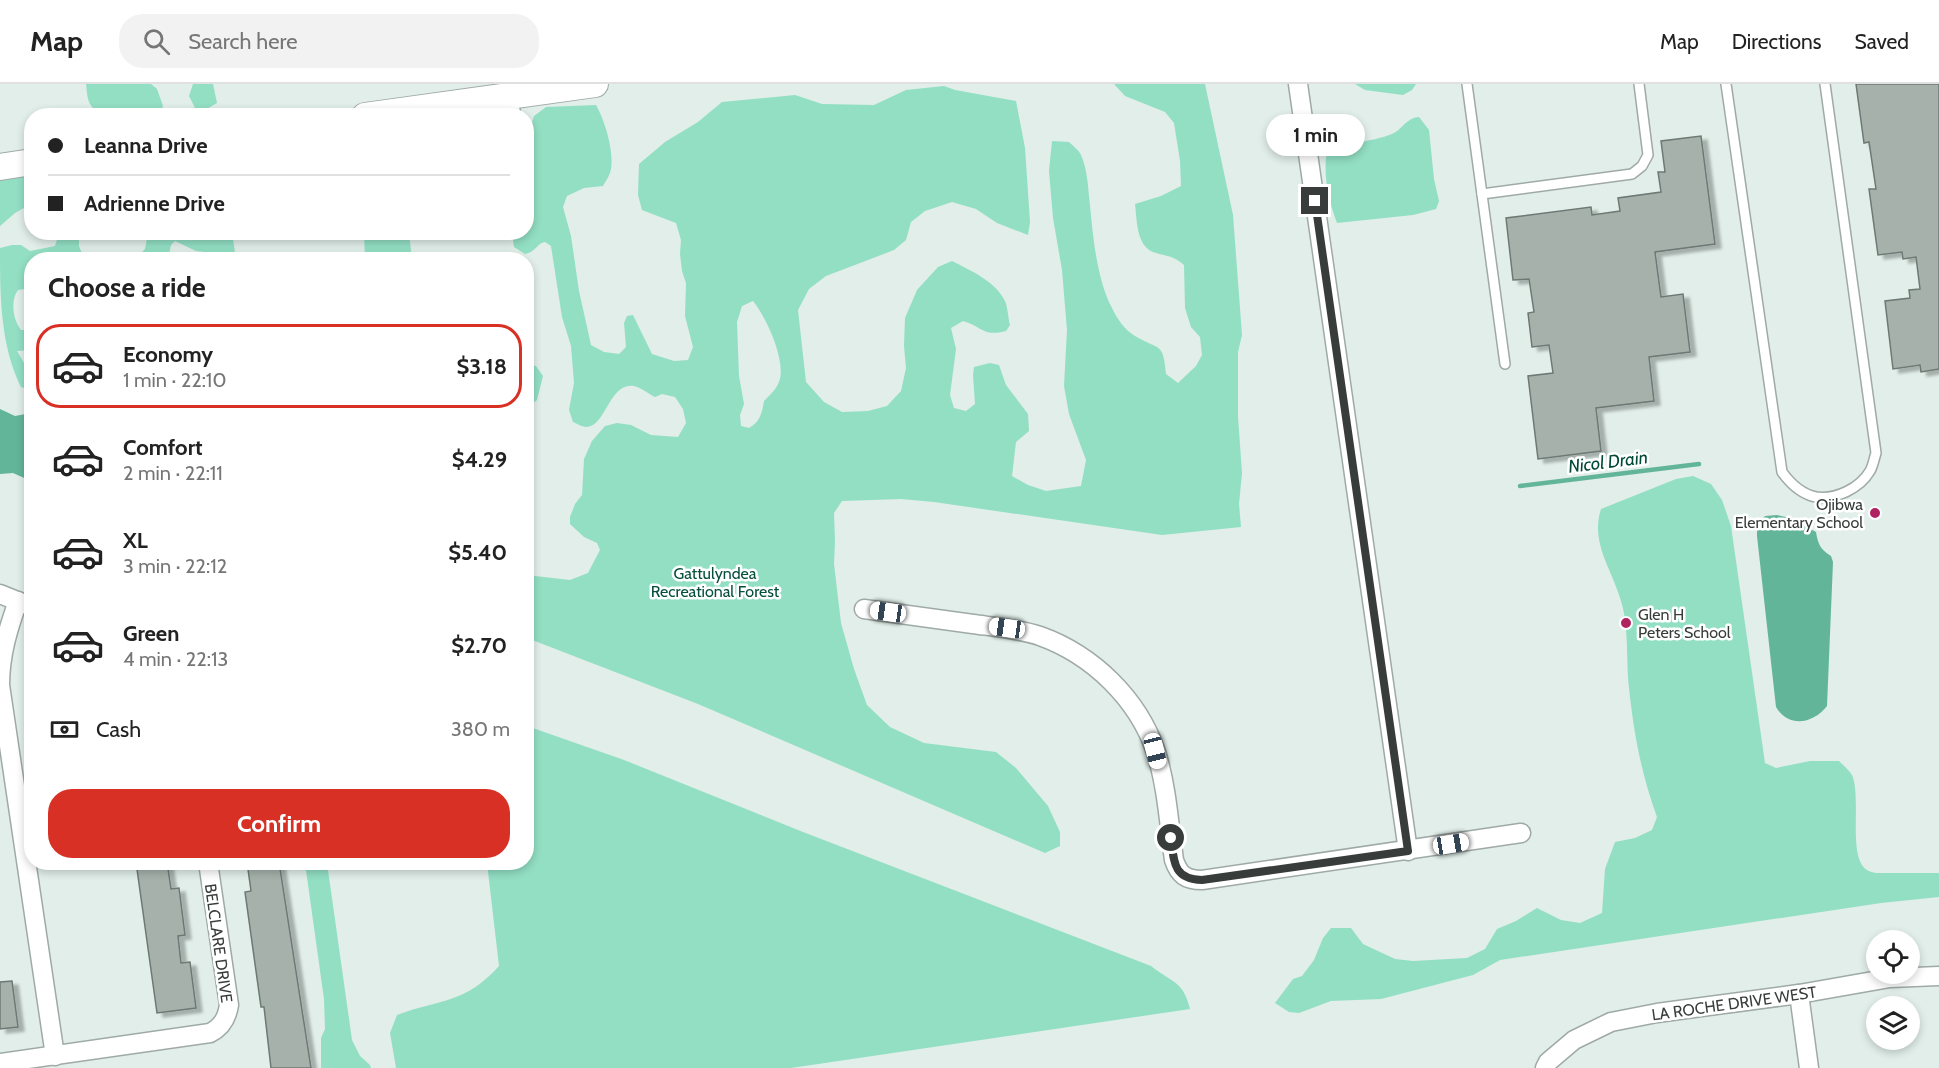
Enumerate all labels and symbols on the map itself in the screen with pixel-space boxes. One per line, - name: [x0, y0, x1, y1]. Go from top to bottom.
- callout: 1 min: [1266, 114, 1364, 156]
- route end: [1301, 187, 1328, 214]
- water label: Nicol Drain: [1567, 446, 1649, 478]
- place label: Ojibwa Elementary School: [1735, 495, 1863, 532]
- marker: Ojibwa Elementary School: [1868, 506, 1882, 520]
- park label: Gattulyndea Recreational Forest: [651, 564, 780, 601]
- car: [869, 601, 907, 623]
- place label: Glen H Peters School: [1638, 605, 1731, 642]
- marker: Glen H Peters School: [1619, 616, 1633, 630]
- car: [988, 617, 1026, 639]
- car: [1142, 731, 1168, 771]
- route start: [1157, 824, 1184, 851]
- car: [1432, 832, 1470, 856]
- street label: BELCLARE DRIVE: [201, 882, 236, 1004]
- street label: LA ROCHE DRIVE WEST: [1650, 982, 1818, 1024]

